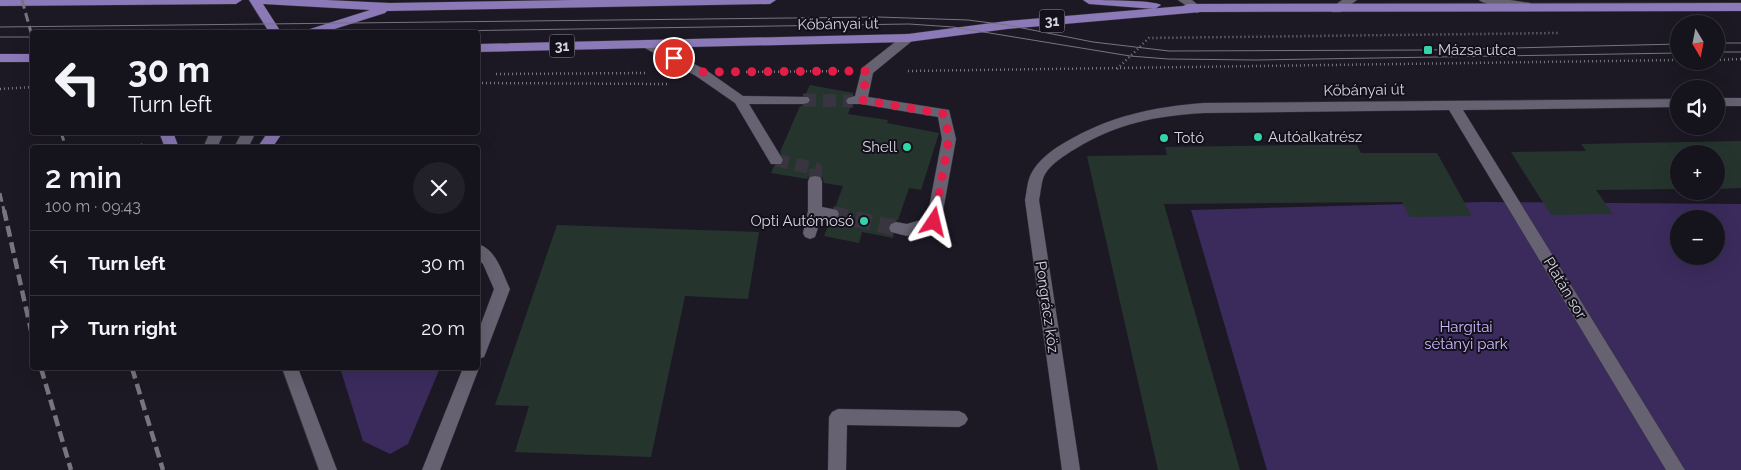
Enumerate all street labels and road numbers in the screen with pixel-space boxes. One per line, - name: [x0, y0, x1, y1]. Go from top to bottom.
- road number: 31: [1040, 10, 1064, 32]
- street label: Kőbányai út: [797, 14, 879, 34]
- road number: 31: [550, 34, 574, 58]
- street label: Kőbányai út: [1323, 80, 1405, 100]
- street label: Platán sor: [1540, 254, 1591, 323]
- street label: Pongrácz köz: [1032, 260, 1062, 354]

